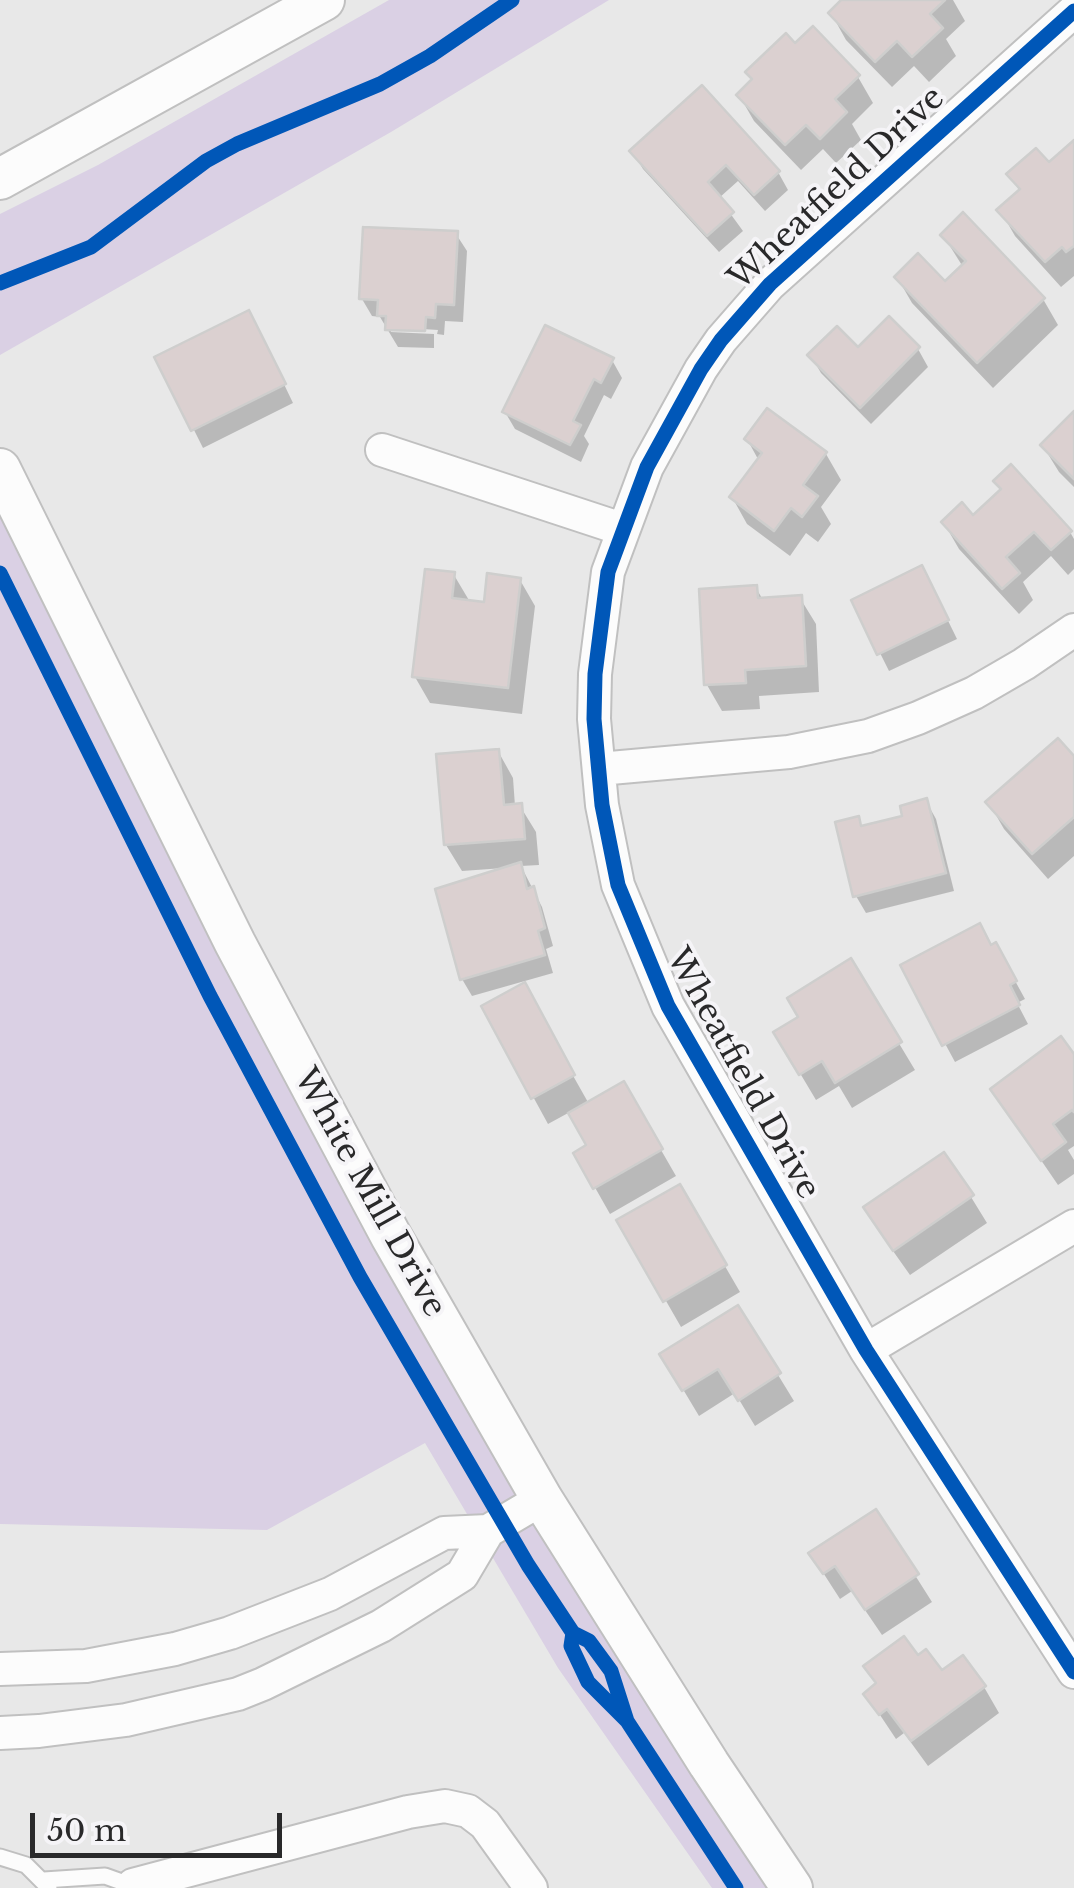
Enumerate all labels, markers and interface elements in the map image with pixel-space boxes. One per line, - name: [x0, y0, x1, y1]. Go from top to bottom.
- street label: Wheatfield Drive: [721, 79, 953, 299]
- street label: Wheatfield Drive: [657, 942, 827, 1206]
- street label: White Mill Drive: [285, 1062, 453, 1324]
- scale bar: [35, 1793, 288, 1855]
- text: 50 m: [47, 1812, 126, 1849]

